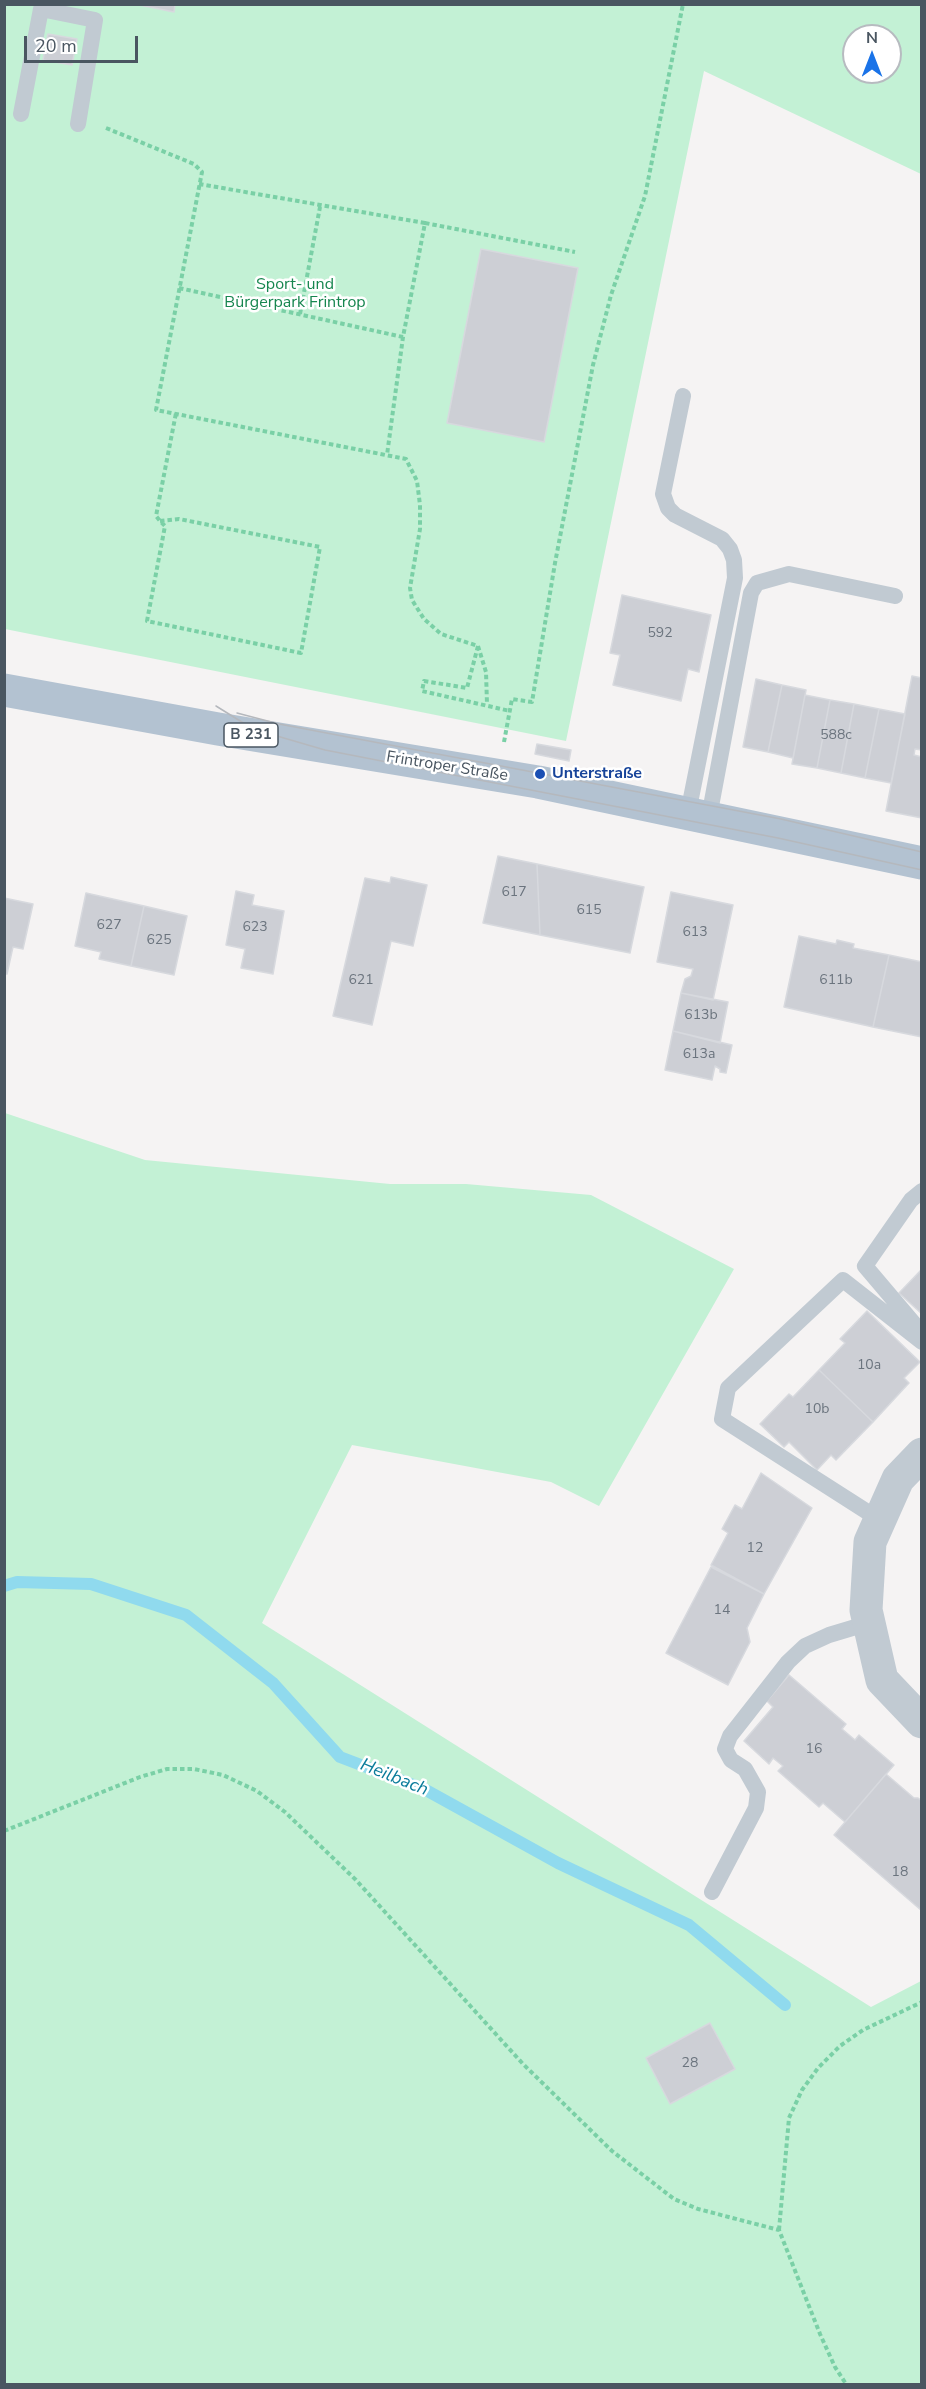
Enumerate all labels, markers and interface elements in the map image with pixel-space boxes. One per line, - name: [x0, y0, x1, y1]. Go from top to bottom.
- scale bar: [27, 24, 141, 62]
- north arrow: [842, 24, 902, 84]
- text: N: [866, 27, 878, 49]
- text: 20 m: [35, 34, 77, 58]
- park label: Sport- und Bürgerpark Frintrop: [224, 275, 366, 313]
- house number: 592: [647, 626, 673, 642]
- road number: B 231: [224, 723, 278, 747]
- house number: 588c: [820, 728, 852, 744]
- street label: Frintroper Straße: [385, 748, 509, 786]
- place label: Unterstraße: [552, 764, 642, 784]
- marker: Unterstraße: [533, 767, 547, 781]
- house number: 617: [501, 885, 527, 901]
- house number: 615: [576, 903, 602, 919]
- house number: 627: [96, 918, 122, 934]
- house number: 623: [242, 920, 268, 936]
- house number: 613: [682, 925, 708, 941]
- house number: 625: [146, 933, 172, 949]
- house number: 621: [348, 973, 374, 989]
- house number: 611b: [819, 973, 853, 989]
- house number: 613b: [684, 1008, 718, 1024]
- house number: 613a: [683, 1047, 715, 1063]
- house number: 10a: [857, 1358, 881, 1374]
- house number: 10b: [805, 1402, 829, 1418]
- house number: 12: [747, 1541, 763, 1557]
- house number: 14: [714, 1603, 730, 1619]
- house number: 16: [806, 1742, 822, 1758]
- water label: Heilbach: [357, 1755, 431, 1801]
- house number: 18: [892, 1865, 908, 1881]
- house number: 28: [682, 2056, 698, 2072]

